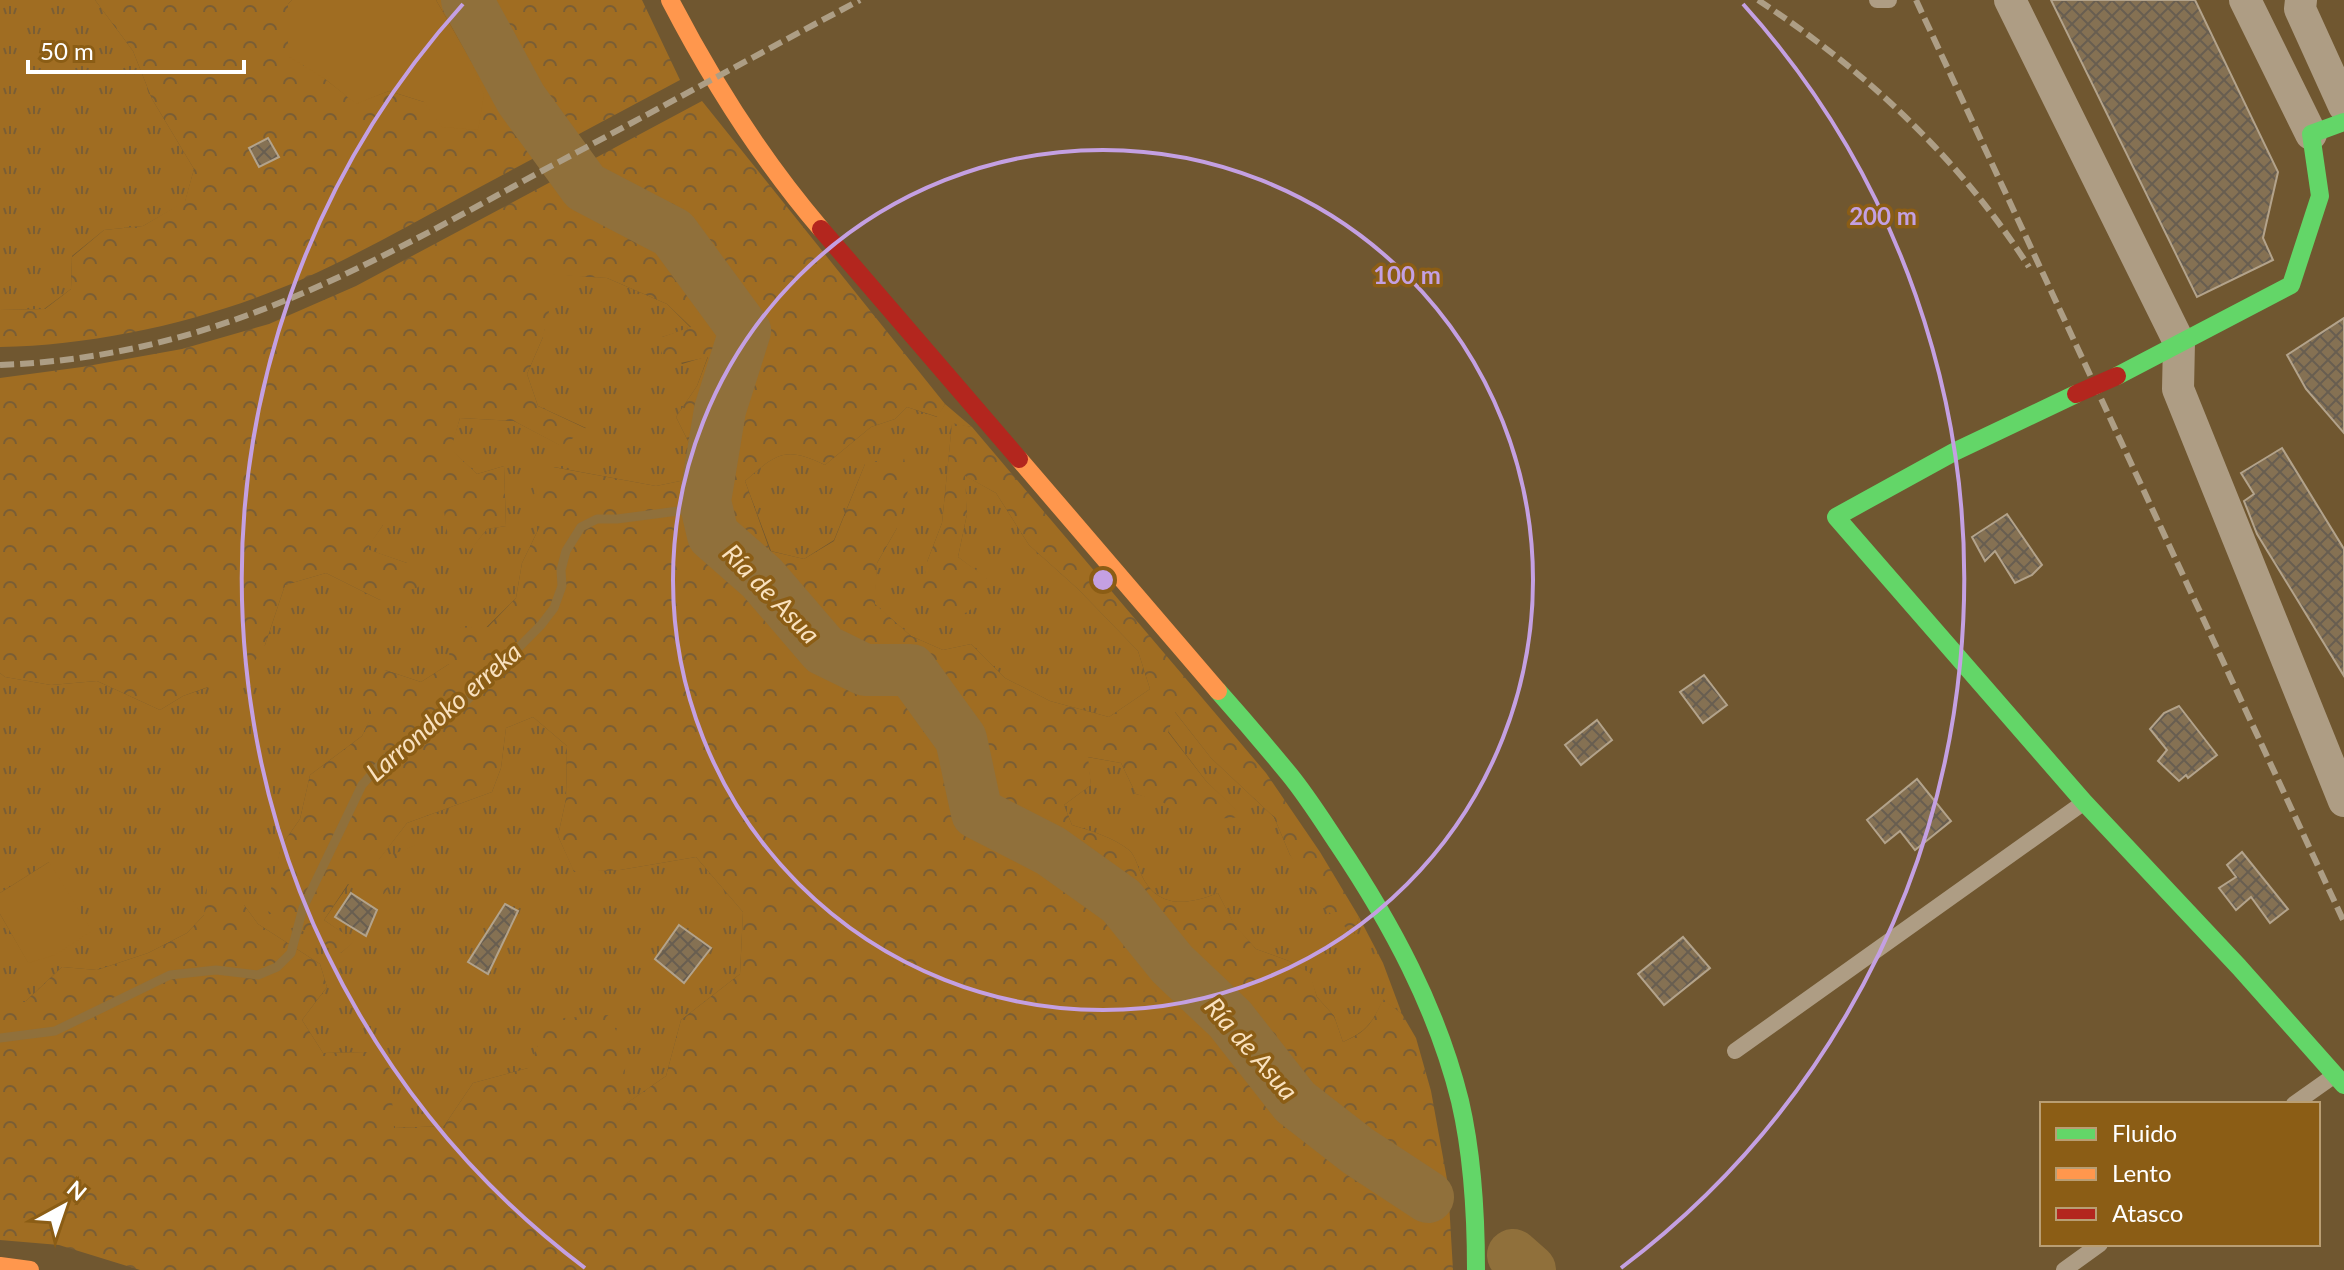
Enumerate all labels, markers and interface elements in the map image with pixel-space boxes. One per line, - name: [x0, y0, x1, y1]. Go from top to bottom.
- scale bar: [28, 24, 244, 74]
- text: 50 m: [40, 36, 94, 65]
- text: 200 m: [1849, 201, 1917, 230]
- text: 100 m: [1373, 260, 1441, 289]
- water label: Ría de Asua: [717, 537, 827, 650]
- centre of rings: [1089, 566, 1117, 594]
- water label: Larrondoko erreka: [359, 635, 528, 787]
- water label: Ría de Asua: [1198, 990, 1305, 1106]
- legend: [2040, 1102, 2320, 1246]
- text: Fluido: [2112, 1118, 2177, 1147]
- text: Lento: [2112, 1158, 2172, 1187]
- north arrow: [24, 1166, 104, 1246]
- text: N: [62, 1175, 92, 1206]
- text: Atasco: [2112, 1198, 2183, 1227]

